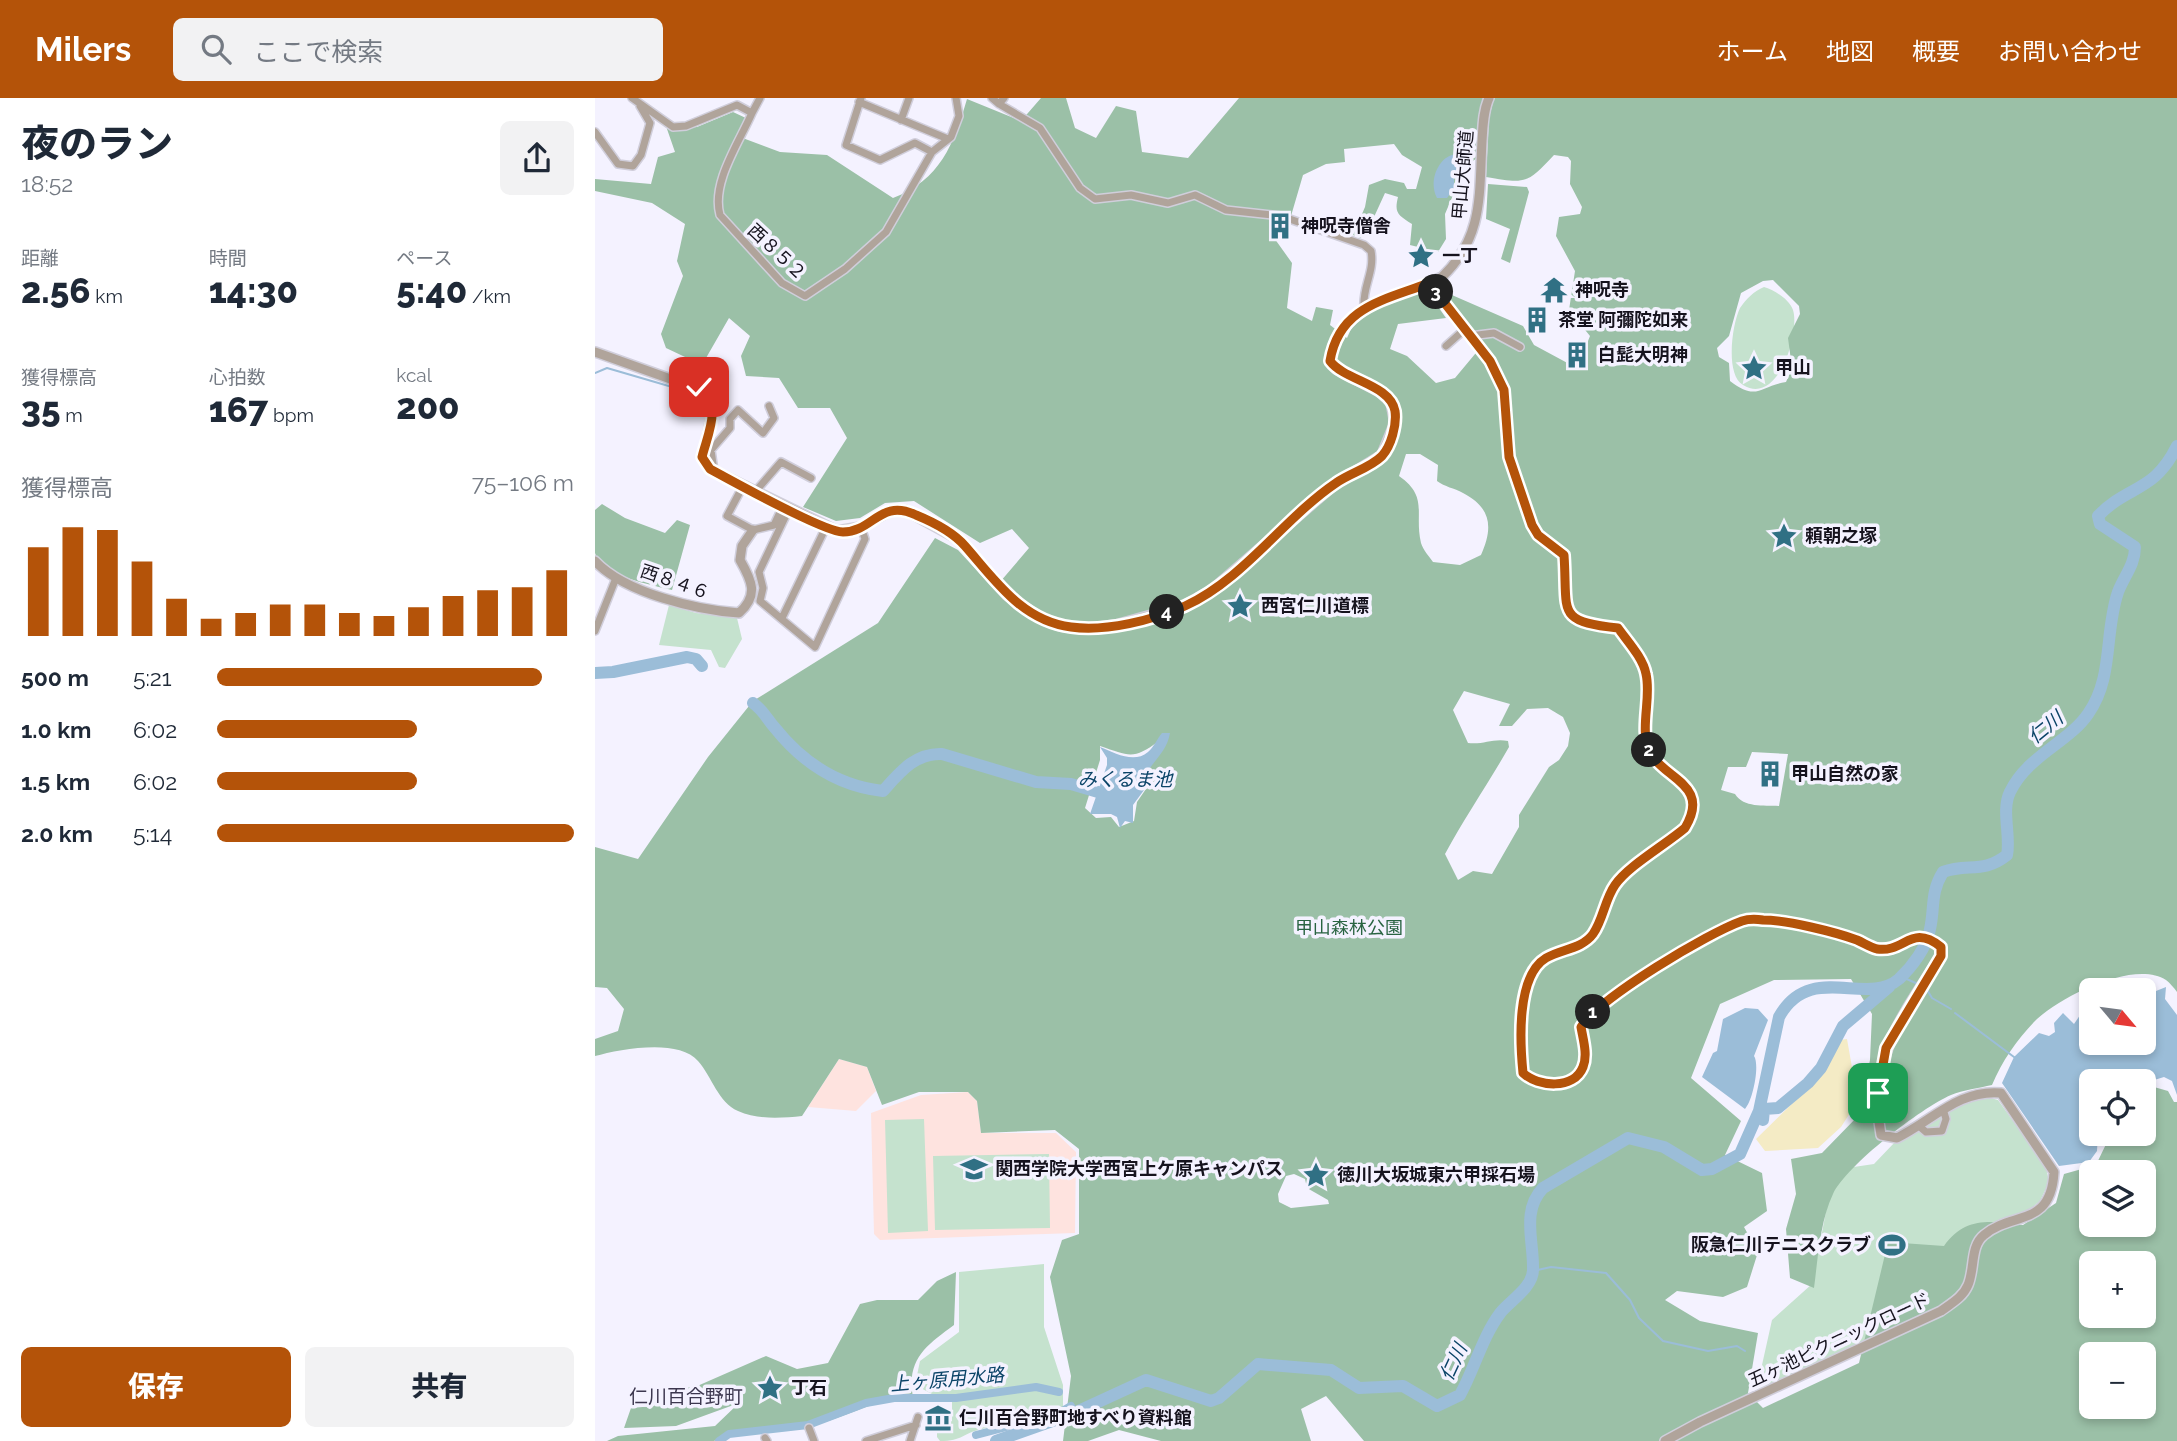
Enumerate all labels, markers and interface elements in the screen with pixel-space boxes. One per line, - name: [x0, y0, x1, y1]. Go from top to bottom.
- search box: [173, 18, 663, 81]
- text: Milers: [35, 30, 131, 69]
- icon: search: [197, 30, 235, 68]
- text: ここで検索: [253, 37, 383, 67]
- text: ホーム: [1717, 37, 1788, 66]
- text: 地図: [1826, 37, 1874, 66]
- text: 概要: [1912, 37, 1960, 66]
- text: お問い合わせ: [1998, 37, 2142, 66]
- text: 夜のラン: [21, 121, 173, 166]
- button: share: [500, 121, 574, 195]
- street label: 甲山大師道: [1448, 129, 1477, 221]
- text: 18:52: [21, 170, 73, 197]
- building icon: 神呪寺僧舎: [1265, 211, 1295, 241]
- place label: 神呪寺僧舎: [1301, 215, 1391, 236]
- street label: 西８５２: [744, 219, 811, 284]
- place icon: 一丁: [1406, 241, 1436, 271]
- place label: 一丁: [1442, 245, 1478, 266]
- text: 距離: [21, 247, 59, 269]
- text: 時間: [209, 247, 247, 269]
- text: ペース: [396, 247, 452, 269]
- text: 2.56: [21, 270, 90, 311]
- text: 14:30: [209, 270, 298, 311]
- text: 5:40: [396, 270, 467, 311]
- pin: 3: [1419, 274, 1453, 310]
- temple icon: 神呪寺: [1539, 275, 1569, 305]
- place label: 神呪寺: [1575, 279, 1629, 300]
- text: 3: [1430, 280, 1441, 302]
- text: km: [90, 285, 123, 307]
- text: /km: [467, 285, 511, 307]
- building icon: 茶堂 阿彌陀如来: [1522, 305, 1552, 335]
- place label: 茶堂 阿彌陀如来: [1558, 309, 1688, 330]
- building icon: 白髭大明神: [1562, 340, 1592, 370]
- place label: 白髭大明神: [1598, 344, 1688, 365]
- place icon: 甲山: [1739, 353, 1769, 383]
- pin: [669, 357, 729, 417]
- place label: 甲山: [1775, 357, 1811, 378]
- text: kcal: [396, 364, 432, 386]
- text: 獲得標高: [21, 366, 97, 388]
- text: 心拍数: [209, 366, 266, 388]
- icon: check: [680, 368, 718, 406]
- text: 200: [396, 386, 460, 427]
- text: 35: [21, 389, 60, 430]
- text: 167: [209, 389, 268, 430]
- text: m: [60, 404, 83, 426]
- text: bpm: [268, 404, 314, 426]
- text: 75–106 m: [472, 469, 574, 496]
- text: 獲得標高: [21, 474, 113, 501]
- place icon: 頼朝之塚: [1769, 521, 1799, 551]
- place label: 頼朝之塚: [1805, 525, 1877, 546]
- street label: 西８４６: [638, 560, 713, 603]
- place icon: 西宮仁川道標: [1225, 591, 1255, 621]
- pin: 4: [1149, 594, 1185, 630]
- place label: 西宮仁川道標: [1261, 595, 1369, 616]
- text: 4: [1161, 600, 1172, 622]
- text: 500 m: [21, 664, 89, 691]
- text: 5:21: [133, 664, 172, 691]
- water label: 仁川: [2023, 705, 2068, 748]
- text: 1.0 km: [21, 716, 91, 743]
- text: 6:02: [133, 716, 177, 743]
- pin: 2: [1631, 732, 1667, 768]
- text: 2: [1643, 738, 1654, 760]
- building icon: 甲山自然の家: [1755, 759, 1785, 789]
- place label: 甲山自然の家: [1791, 763, 1899, 784]
- text: 1.5 km: [21, 768, 90, 795]
- text: 6:02: [133, 768, 177, 795]
- water label: みくるま池: [1078, 768, 1174, 790]
- text: 2.0 km: [21, 820, 93, 847]
- text: 5:14: [133, 820, 172, 847]
- park label: 甲山森林公園: [1295, 917, 1403, 938]
- north arrow: [2079, 978, 2156, 1055]
- map controls: [2079, 978, 2156, 1419]
- pin: 1: [1576, 995, 1611, 1030]
- text: 1: [1588, 1000, 1597, 1022]
- pin: [1848, 1063, 1908, 1123]
- button: locate: [2079, 1069, 2156, 1146]
- icon: arrive: [1859, 1074, 1897, 1112]
- school or university icon: 関西学院大学西宮上ケ原キャンパス: [959, 1154, 989, 1184]
- place label: 関西学院大学西宮上ケ原キャンパス: [995, 1158, 1283, 1179]
- place icon: 徳川大坂城東六甲採石場: [1301, 1160, 1331, 1190]
- button: layers: [2079, 1160, 2156, 1237]
- place label: 徳川大坂城東六甲採石場: [1337, 1164, 1535, 1185]
- sports icon: 阪急仁川テニスクラブ: [1877, 1230, 1907, 1260]
- place label: 阪急仁川テニスクラブ: [1691, 1234, 1871, 1255]
- button: +: [2079, 1251, 2156, 1328]
- street label: 五ヶ池ピクニックロード: [1745, 1288, 1933, 1391]
- water label: 仁川: [1435, 1338, 1472, 1384]
- button: −: [2079, 1342, 2156, 1419]
- button: 保存: [21, 1347, 291, 1427]
- button: 共有: [305, 1347, 574, 1427]
- water label: 上ヶ原用水路: [889, 1363, 1007, 1395]
- place icon: 丁石: [755, 1373, 785, 1403]
- place label: 丁石: [791, 1377, 827, 1398]
- district label: 仁川百合野町: [629, 1385, 743, 1407]
- museum icon: 仁川百合野町地すべり資料館: [923, 1403, 953, 1433]
- place label: 仁川百合野町地すべり資料館: [959, 1407, 1192, 1428]

